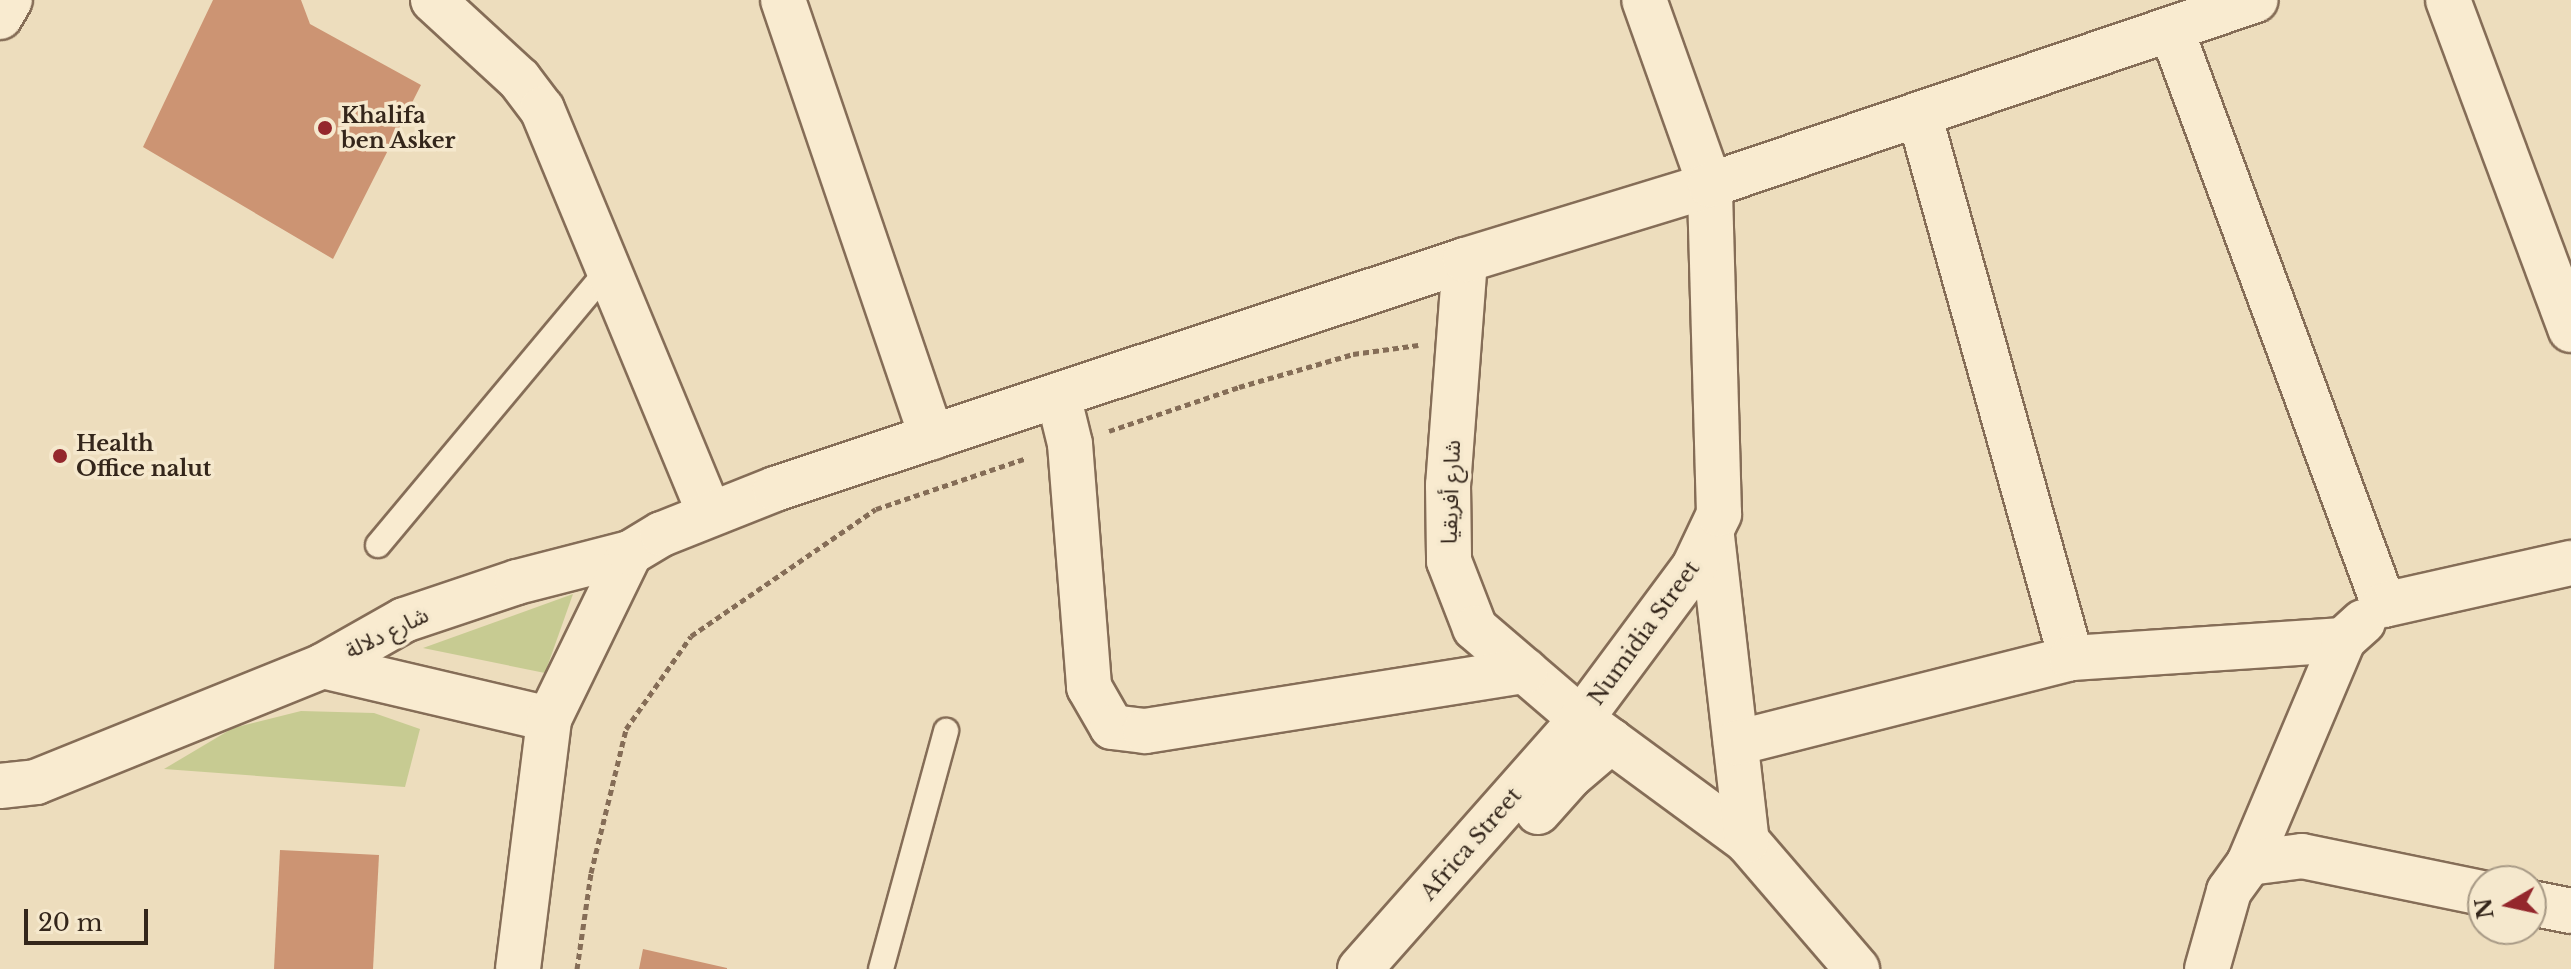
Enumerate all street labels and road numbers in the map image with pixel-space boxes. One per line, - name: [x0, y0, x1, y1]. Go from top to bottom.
- street label: شارع أفريقيا: [1436, 439, 1466, 545]
- street label: Numidia Street: [1583, 556, 1705, 710]
- street label: شارع دلالة: [341, 602, 433, 664]
- street label: Africa Street: [1415, 782, 1527, 906]

